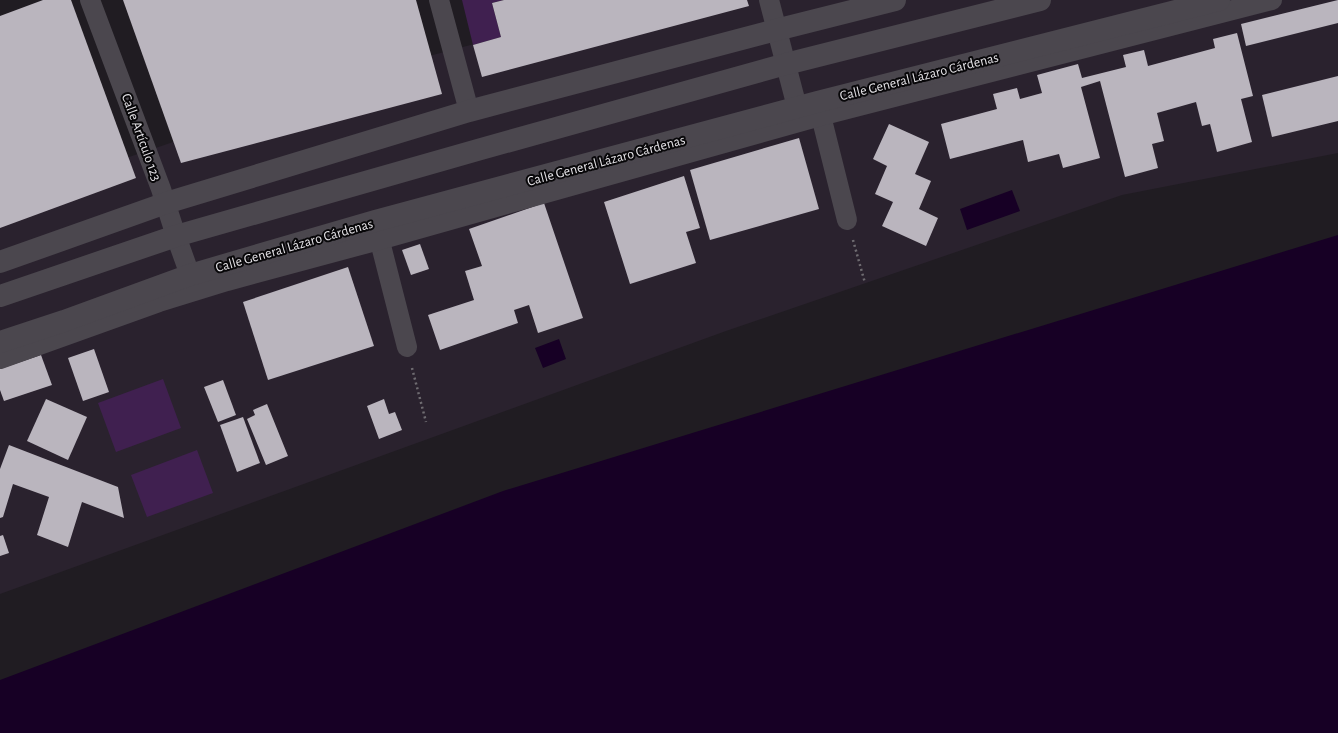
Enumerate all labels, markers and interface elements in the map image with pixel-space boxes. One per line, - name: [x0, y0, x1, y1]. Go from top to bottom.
- street label: Calle General Lázaro Cárdenas: [838, 50, 1000, 103]
- street label: Calle Artículo 123: [119, 92, 163, 183]
- street label: Calle General Lázaro Cárdenas: [526, 133, 687, 189]
- street label: Calle General Lázaro Cárdenas: [214, 217, 375, 275]

